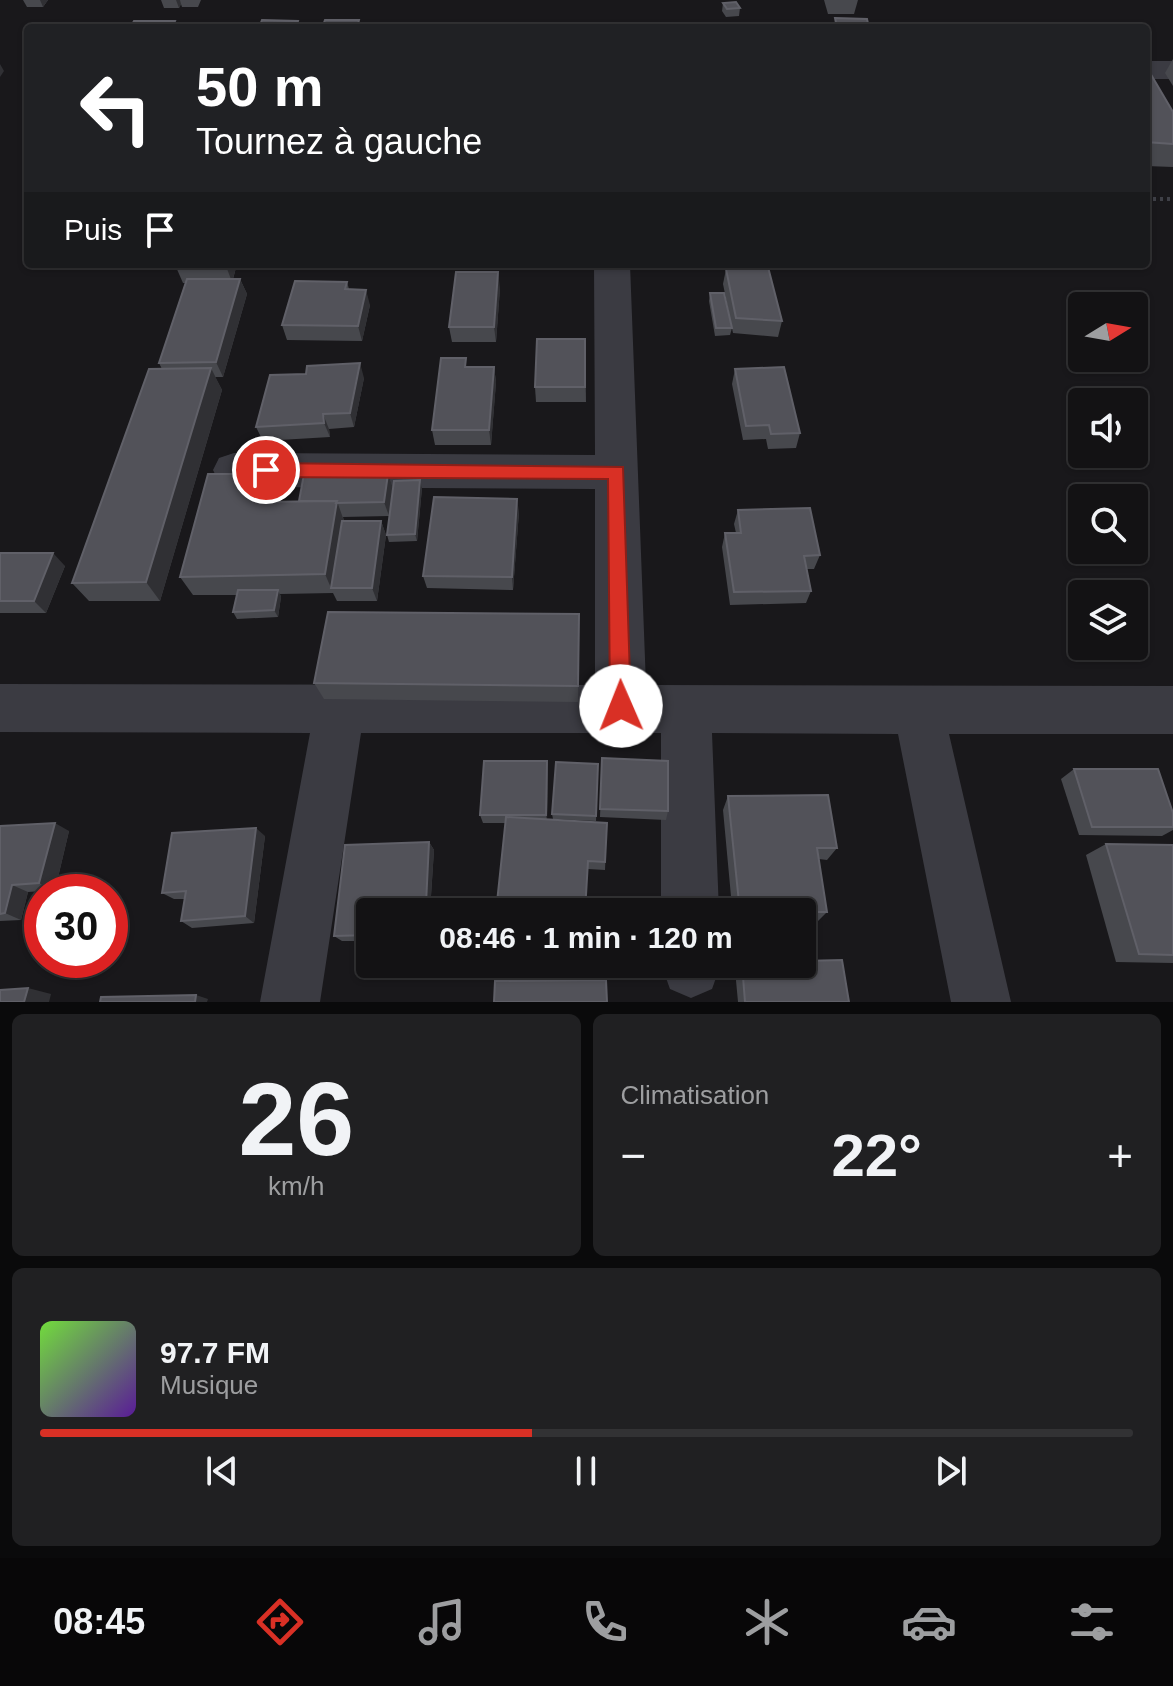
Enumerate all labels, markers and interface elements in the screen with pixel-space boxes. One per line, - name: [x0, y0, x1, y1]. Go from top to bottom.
- text: 50 m: [196, 55, 324, 118]
- icon: left: [64, 56, 168, 160]
- text: Tournez à gauche: [196, 121, 482, 162]
- icon: arrive: [138, 208, 182, 252]
- text: Puis: [64, 213, 122, 246]
- north arrow: [1068, 292, 1148, 372]
- map controls: [1068, 292, 1148, 660]
- button: sound: [1068, 388, 1148, 468]
- pin: [232, 436, 300, 504]
- icon: arrive: [244, 448, 288, 492]
- button: search: [1068, 484, 1148, 564]
- button: layers: [1068, 580, 1148, 660]
- position arrow: [579, 664, 663, 748]
- speed limit sign: 30: [24, 874, 128, 978]
- text: 08:46 · 1 min · 120 m: [439, 921, 733, 954]
- text: 26: [238, 1061, 354, 1177]
- text: Climatisation: [621, 1080, 769, 1110]
- text: 22°: [831, 1122, 922, 1189]
- text: −: [621, 1131, 646, 1180]
- text: +: [1107, 1131, 1133, 1180]
- text: km/h: [268, 1171, 324, 1201]
- text: 97.7 FM: [160, 1336, 270, 1369]
- text: Musique: [160, 1370, 258, 1400]
- icon: previous: [200, 1449, 244, 1493]
- icon: pause: [564, 1449, 608, 1493]
- icon: next: [929, 1449, 973, 1493]
- icon: directions: [252, 1594, 308, 1650]
- icon: music: [414, 1594, 470, 1650]
- icon: phone: [577, 1594, 633, 1650]
- icon: climate: [739, 1594, 795, 1650]
- icon: car: [901, 1594, 957, 1650]
- icon: filters: [1064, 1594, 1120, 1650]
- text: 08:45: [53, 1601, 145, 1642]

